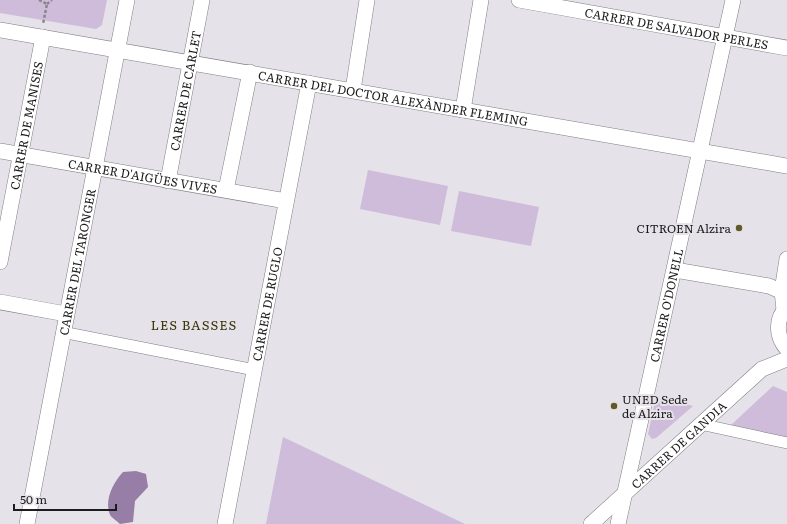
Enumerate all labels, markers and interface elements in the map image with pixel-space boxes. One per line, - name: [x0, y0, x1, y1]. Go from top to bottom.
- street label: CARRER DE SALVADOR PERLES: [583, 3, 770, 53]
- street label: CARRER DE CARLET: [165, 29, 205, 152]
- street label: CARRER DE MANISES: [5, 60, 47, 191]
- street label: CARRER DEL DOCTOR ALEXÀNDER FLEMING: [257, 66, 529, 130]
- street label: CARRER D'AIGÜES VIVES: [67, 154, 219, 198]
- street label: CARRER DEL TARONGER: [54, 186, 100, 337]
- place label: CITROEN Alzira: [637, 219, 732, 237]
- marker: CITROEN Alzira: [734, 223, 744, 233]
- street label: CARRER DE RUGLO: [247, 245, 287, 362]
- street label: CARRER O'DONELL: [645, 247, 687, 364]
- district label: LES BASSES: [151, 315, 237, 334]
- place label: UNED Sede de Alzira: [622, 390, 688, 422]
- street label: CARRER DE GANDIA: [627, 397, 730, 493]
- marker: UNED Sede de Alzira: [609, 401, 619, 411]
- scale bar: [14, 486, 116, 512]
- text: 50 m: [20, 490, 47, 508]

